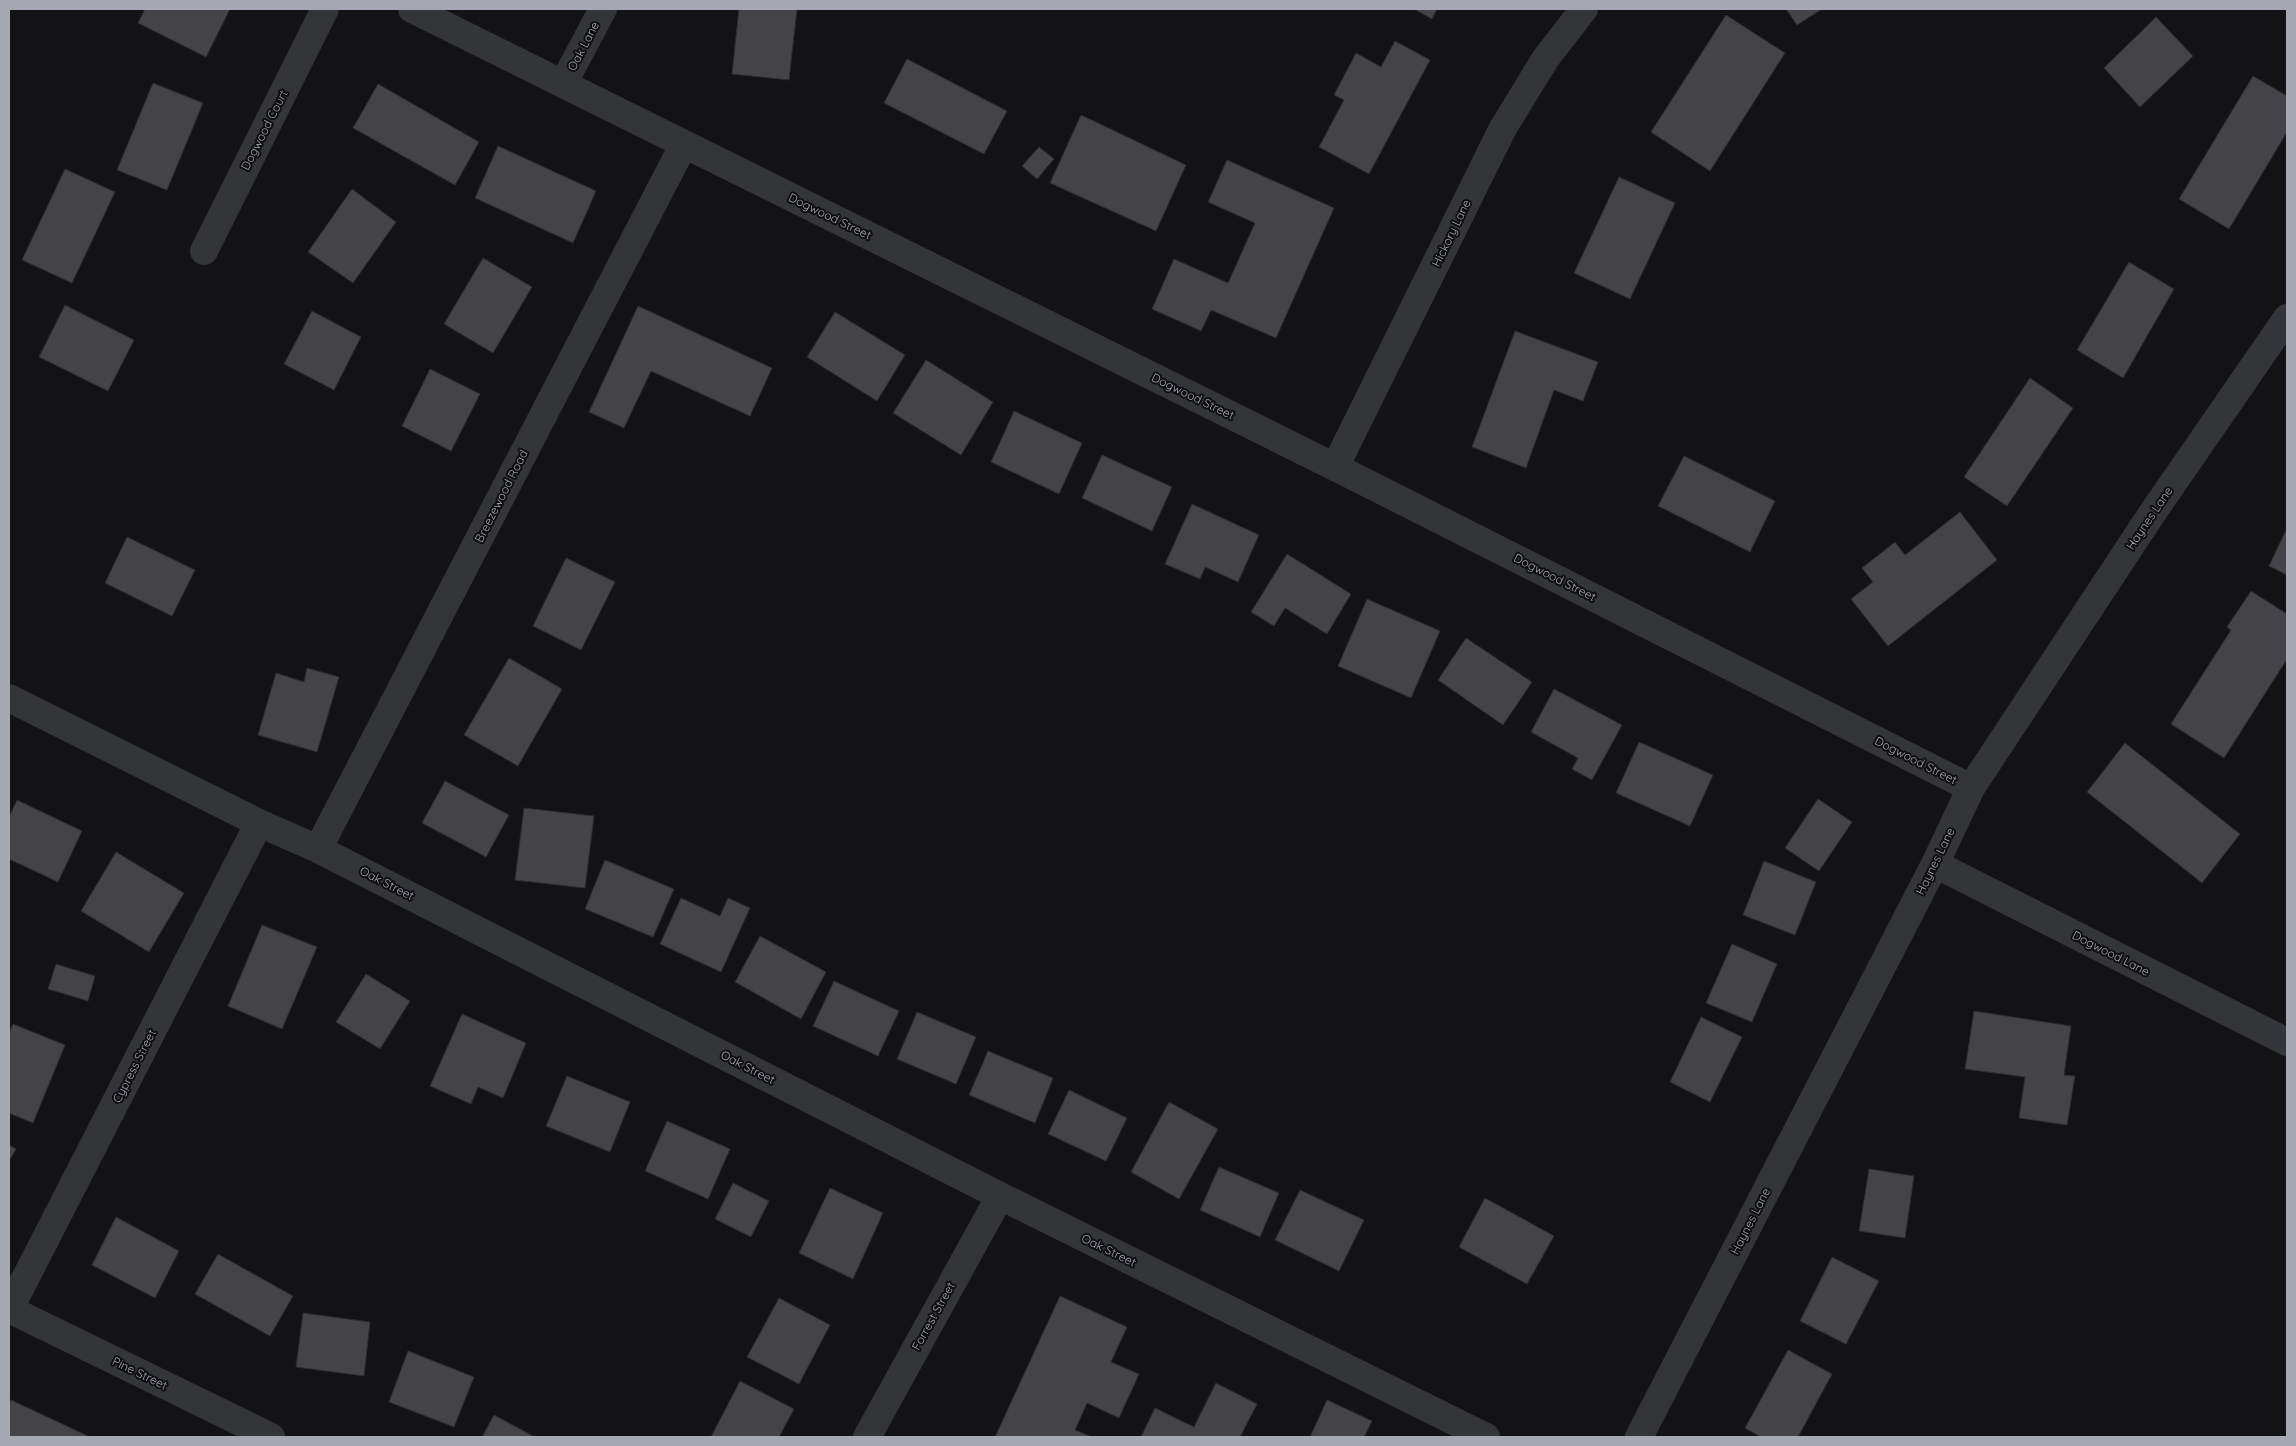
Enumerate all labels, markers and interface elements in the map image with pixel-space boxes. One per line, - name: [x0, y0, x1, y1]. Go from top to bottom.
- street label: Oak Lane: [564, 19, 602, 73]
- street label: Dogwood Court: [237, 87, 291, 173]
- street label: Dogwood Street: [786, 189, 874, 243]
- street label: Hickory Lane: [1428, 197, 1474, 269]
- street label: Dogwood Street: [1149, 369, 1237, 423]
- street label: Breezewood Road: [471, 447, 531, 545]
- street label: Haynes Lane: [2122, 483, 2176, 552]
- street label: Dogwood Street: [1511, 550, 1599, 604]
- street label: Dogwood Street: [1872, 733, 1960, 787]
- street label: Haynes Lane: [1912, 825, 1958, 897]
- street label: Oak Street: [357, 863, 417, 903]
- street label: Dogwood Lane: [2070, 927, 2152, 979]
- street label: Cypress Street: [109, 1027, 159, 1105]
- street label: Oak Street: [718, 1047, 778, 1087]
- street label: Haynes Lane: [1727, 1185, 1773, 1257]
- street label: Oak Street: [1079, 1230, 1139, 1270]
- street label: Forrest Street: [908, 1279, 958, 1353]
- street label: Pine Street: [110, 1353, 170, 1393]

